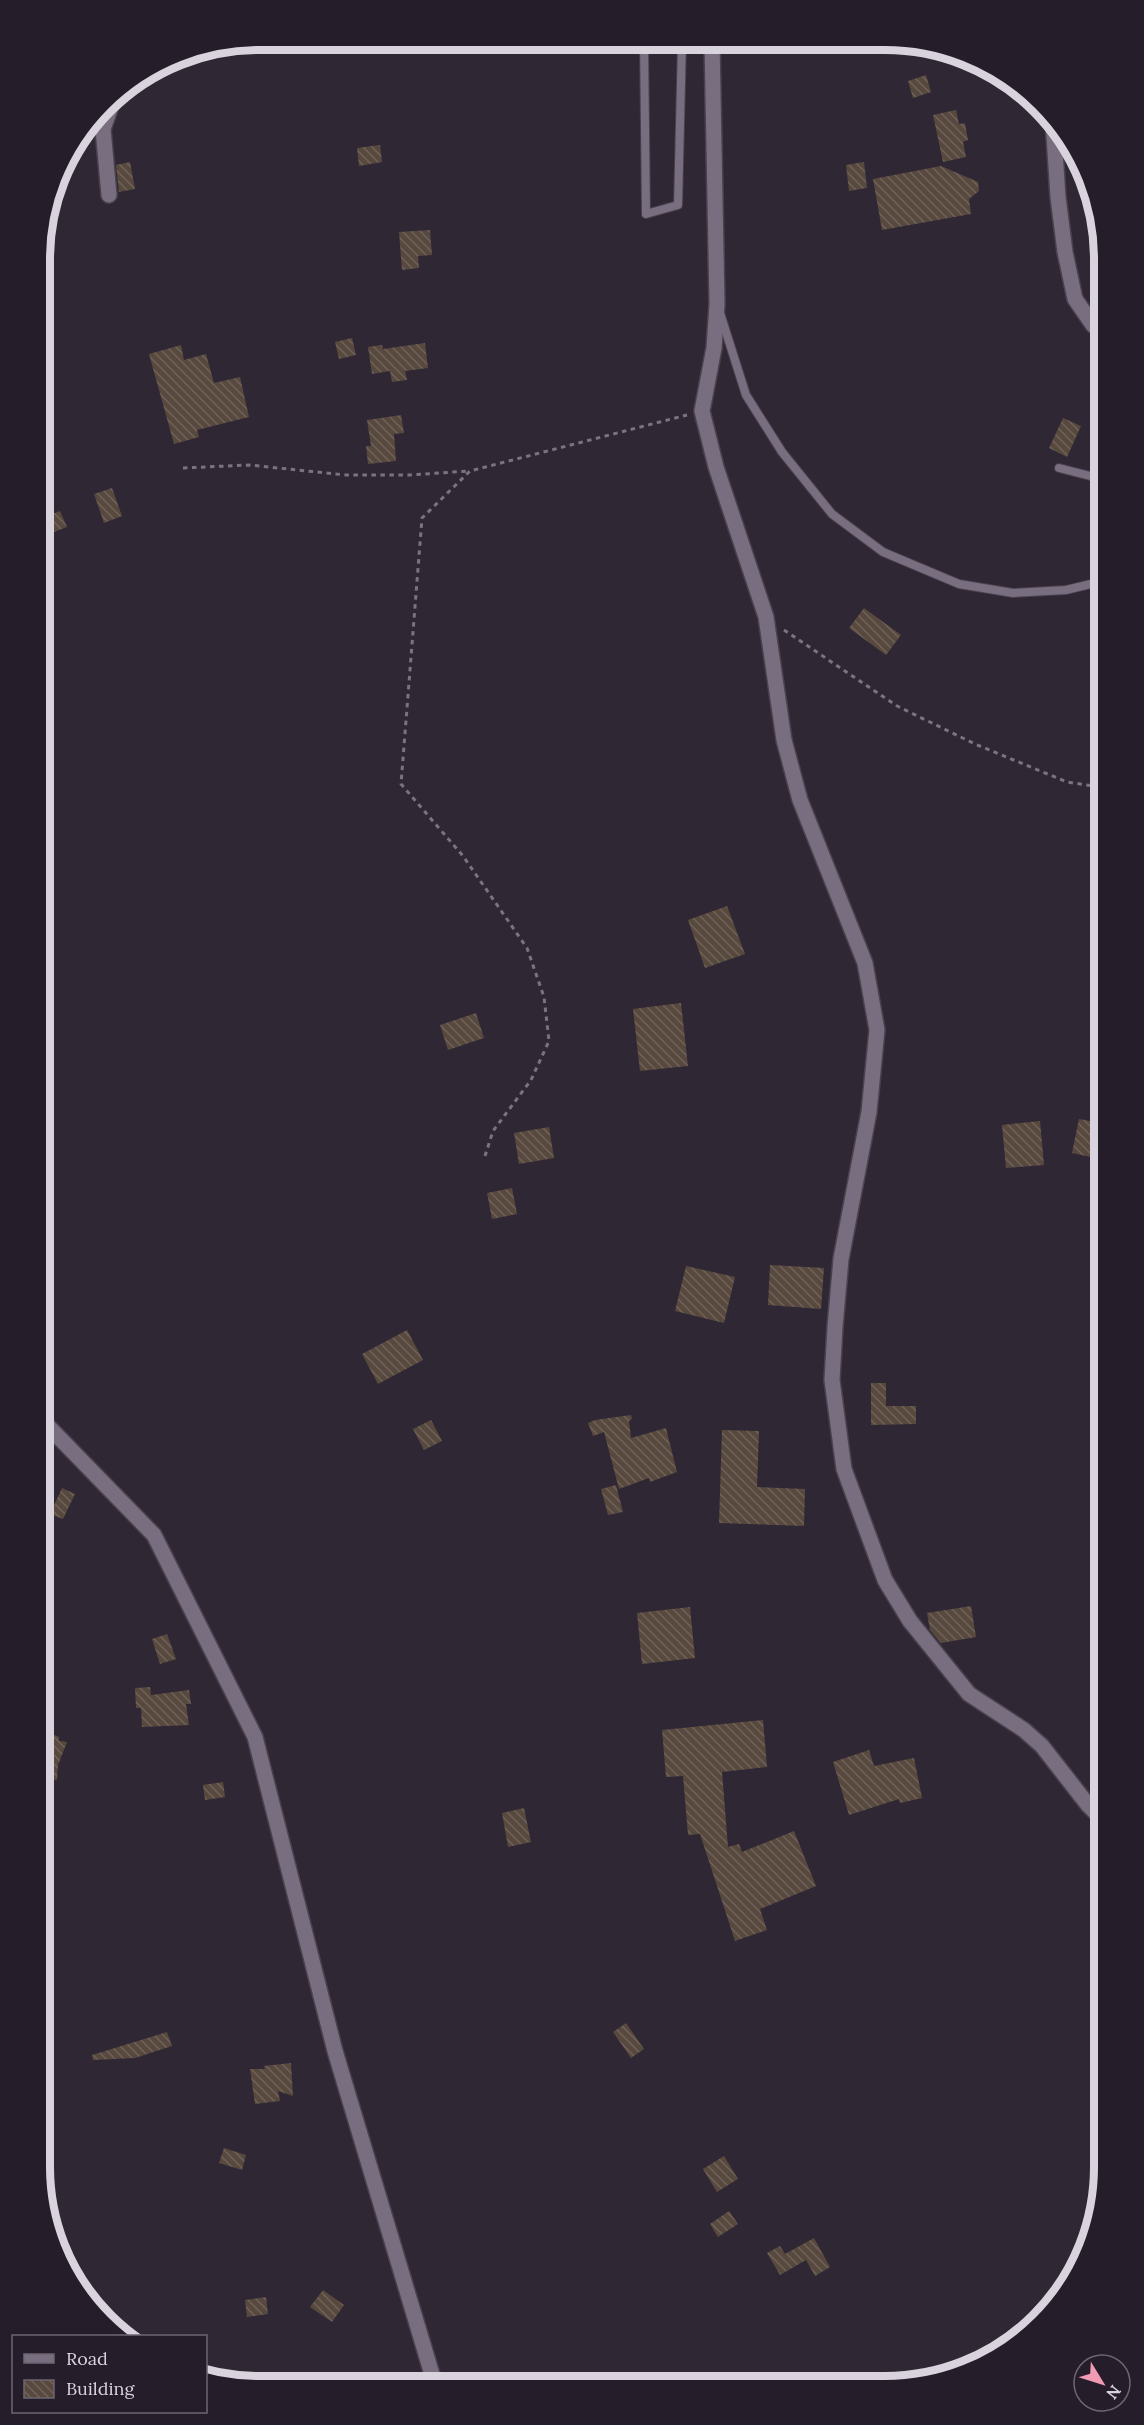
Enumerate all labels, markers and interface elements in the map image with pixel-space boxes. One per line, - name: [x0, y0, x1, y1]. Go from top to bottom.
- legend: [12, 2335, 207, 2413]
- text: Road: [66, 2347, 108, 2370]
- north arrow: [1072, 2353, 1132, 2413]
- text: Building: [66, 2377, 136, 2400]
- text: N: [1102, 2381, 1126, 2403]

